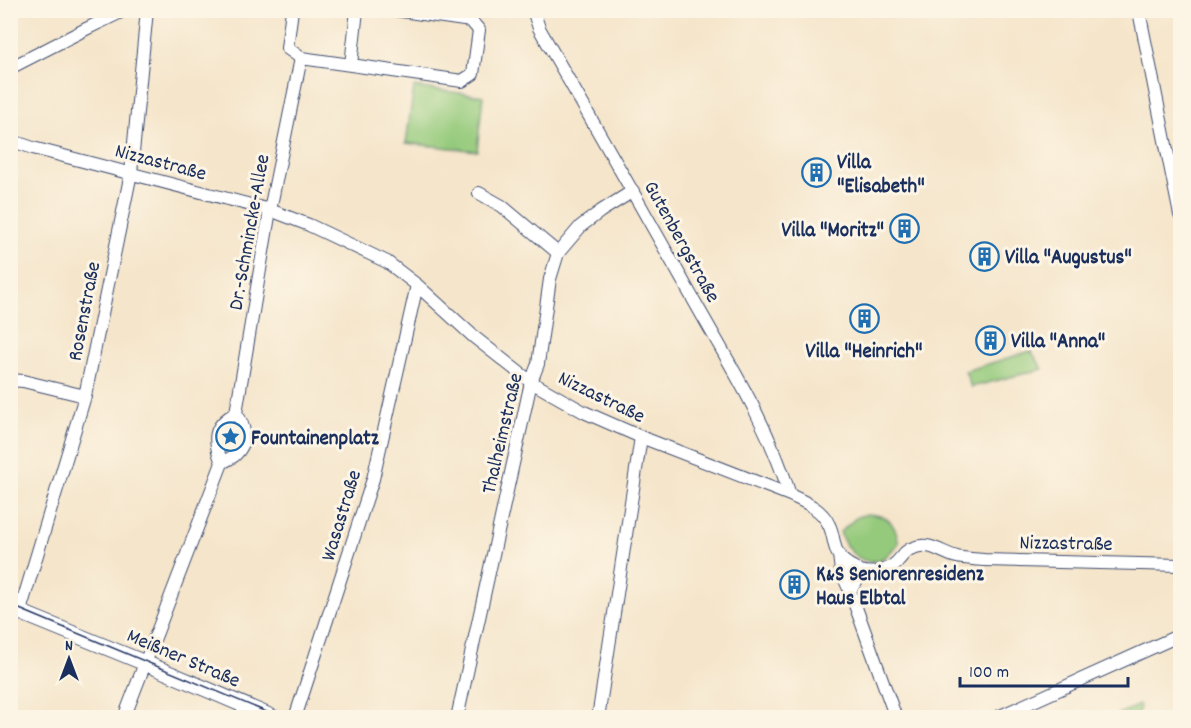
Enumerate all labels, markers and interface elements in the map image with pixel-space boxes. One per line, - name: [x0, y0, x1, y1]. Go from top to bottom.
- street label: Nizzastraße: [111, 137, 209, 190]
- place label: Villa "Elisabeth": [837, 149, 925, 203]
- street label: Dr.-Schmincke-Allee: [222, 152, 279, 313]
- building icon: Villa "Elisabeth": [800, 157, 832, 189]
- street label: Gutenbergstraße: [635, 176, 726, 309]
- building icon: Villa "Moritz": [889, 213, 921, 245]
- place label: Villa "Moritz": [781, 217, 884, 247]
- building icon: Villa "Augustus": [968, 240, 1000, 272]
- place label: Villa "Augustus": [1005, 244, 1132, 274]
- street label: Rosenstraße: [62, 259, 110, 364]
- building icon: Villa "Heinrich": [848, 303, 880, 335]
- building icon: Villa "Anna": [974, 324, 1006, 356]
- place label: Villa "Anna": [1011, 328, 1105, 358]
- place label: Villa "Heinrich": [806, 338, 922, 368]
- street label: Nizzastraße: [552, 365, 649, 433]
- street label: Thalheimstraße: [475, 370, 532, 497]
- place icon: Fountainenplatz: [214, 421, 246, 453]
- place label: Fountainenplatz: [251, 425, 380, 455]
- street label: Wasastraße: [315, 467, 371, 565]
- street label: Nizzastraße: [1019, 529, 1113, 561]
- place label: K&S Seniorenresidenz Haus Elbtal: [816, 561, 985, 615]
- building icon: K&S Seniorenresidenz Haus Elbtal: [779, 569, 811, 601]
- street label: Meißner Straße: [121, 622, 244, 697]
- north arrow: [39, 629, 99, 689]
- text: N: [65, 635, 73, 658]
- scale bar: [960, 650, 1128, 688]
- text: 100 m: [969, 661, 1009, 686]

